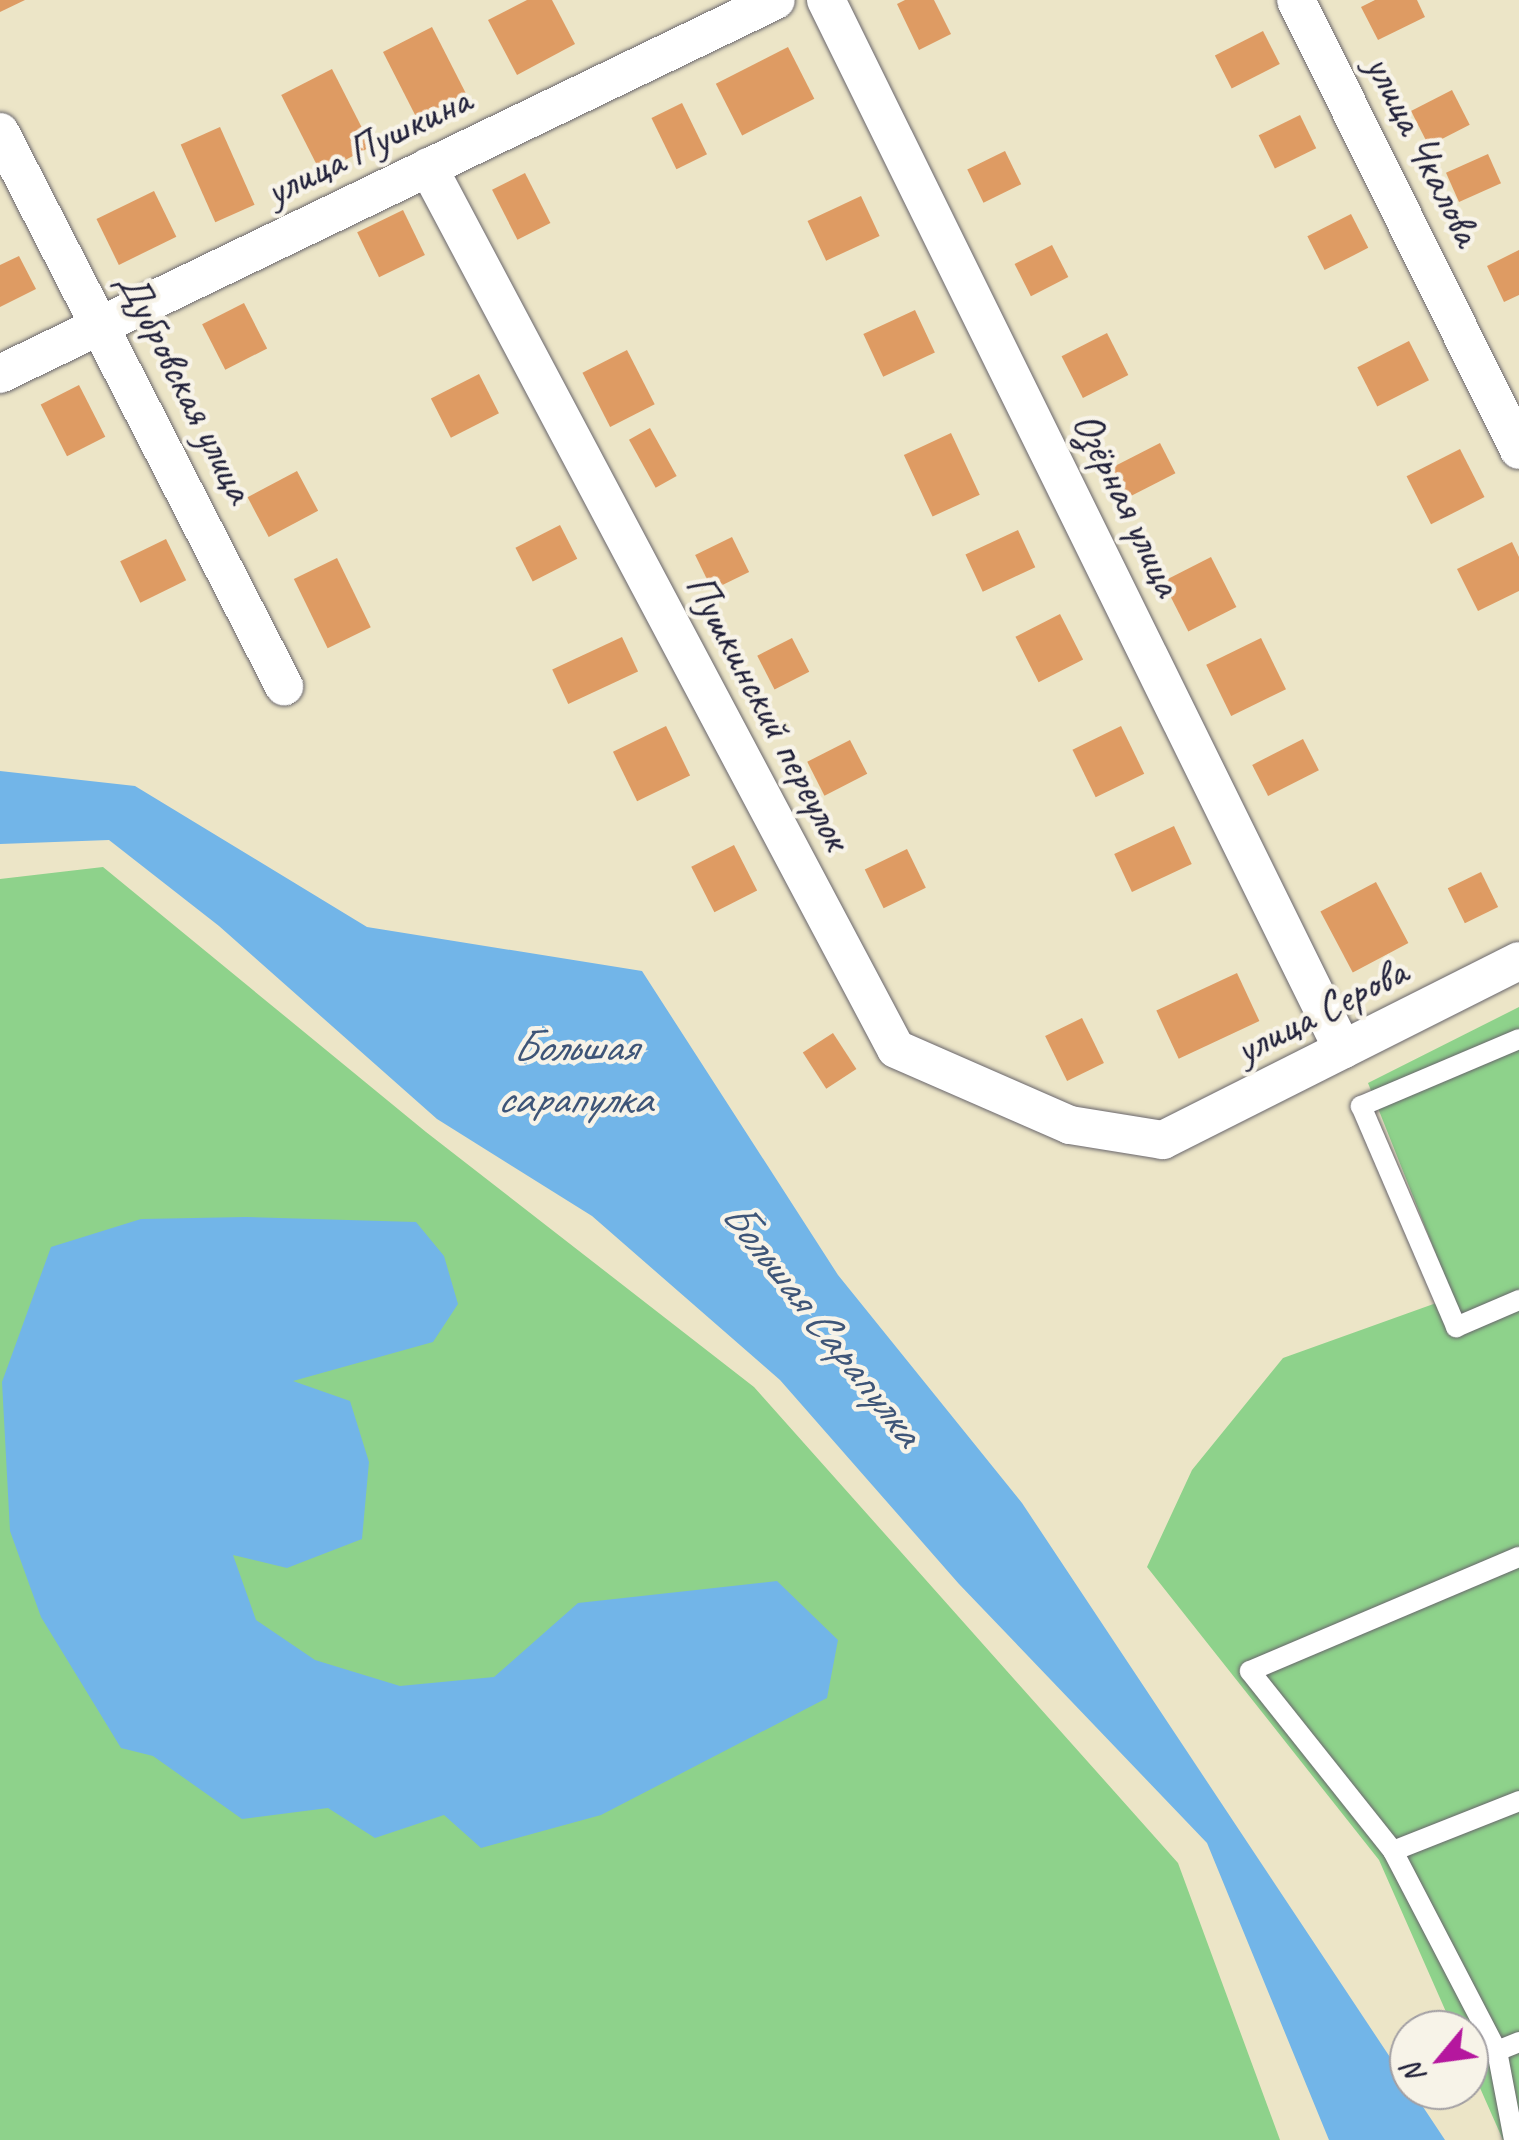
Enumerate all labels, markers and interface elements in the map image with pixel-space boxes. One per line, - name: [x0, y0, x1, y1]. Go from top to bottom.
- street label: улица Чкалова: [1354, 47, 1492, 253]
- street label: улица Пушкина: [256, 74, 480, 218]
- street label: Дубровская улица: [105, 262, 265, 512]
- street label: Озёрная улица: [1060, 403, 1194, 605]
- street label: Пушкинский переулок: [674, 565, 862, 859]
- street label: улица Серова: [1227, 947, 1415, 1075]
- water label: Большая сарапулка: [497, 1020, 651, 1126]
- water label: Большая Сарапулка: [710, 1190, 934, 1456]
- north arrow: [1389, 2010, 1489, 2110]
- text: N: [1395, 2058, 1434, 2090]

